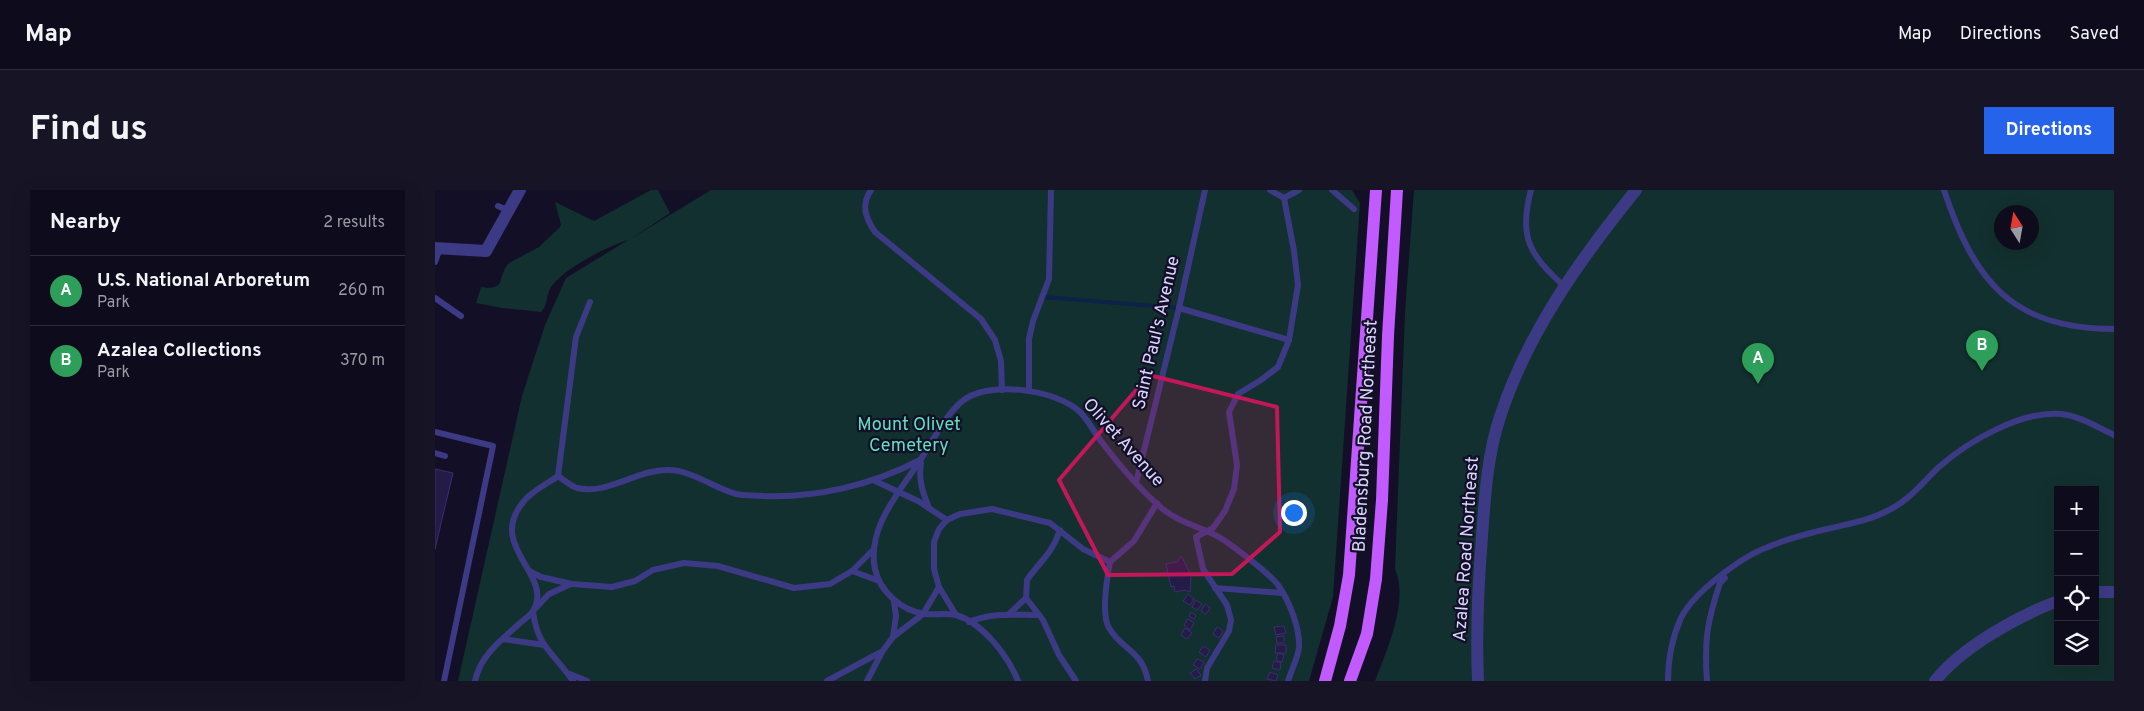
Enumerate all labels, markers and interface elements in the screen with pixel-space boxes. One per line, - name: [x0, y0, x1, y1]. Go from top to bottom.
- text: Map: [25, 20, 72, 50]
- text: Map: [1898, 23, 1932, 46]
- text: Directions: [1960, 23, 2042, 46]
- text: Saved: [2070, 23, 2119, 46]
- button: Directions: [1984, 107, 2114, 154]
- text: Find us: [30, 108, 148, 152]
- north arrow: [1994, 205, 2039, 250]
- text: Nearby: [50, 209, 121, 236]
- text: 2 results: [323, 213, 385, 233]
- street label: Saint Paul's Avenue: [1128, 254, 1186, 412]
- text: U.S. National Arboretum: [97, 269, 310, 293]
- text: A: [60, 281, 72, 301]
- text: 260 m: [338, 281, 385, 301]
- text: Park: [97, 293, 130, 313]
- street label: Bladensburg Road Northeast: [1348, 319, 1384, 553]
- pin: B: [1966, 330, 1998, 371]
- text: Azalea Collections: [97, 339, 262, 363]
- pin: A: [1742, 343, 1774, 384]
- text: B: [60, 351, 72, 371]
- text: 370 m: [340, 351, 385, 371]
- text: Park: [97, 363, 130, 383]
- street label: Olivet Avenue: [1077, 394, 1169, 492]
- park label: Mount Olivet Cemetery: [857, 414, 961, 458]
- street label: Azalea Road Northeast: [1449, 456, 1485, 642]
- map controls: [2054, 486, 2099, 666]
- button: +: [2054, 486, 2099, 531]
- your location: [1281, 500, 1307, 526]
- button: −: [2054, 531, 2099, 576]
- button: locate: [2054, 576, 2099, 621]
- button: layers: [2054, 621, 2099, 666]

